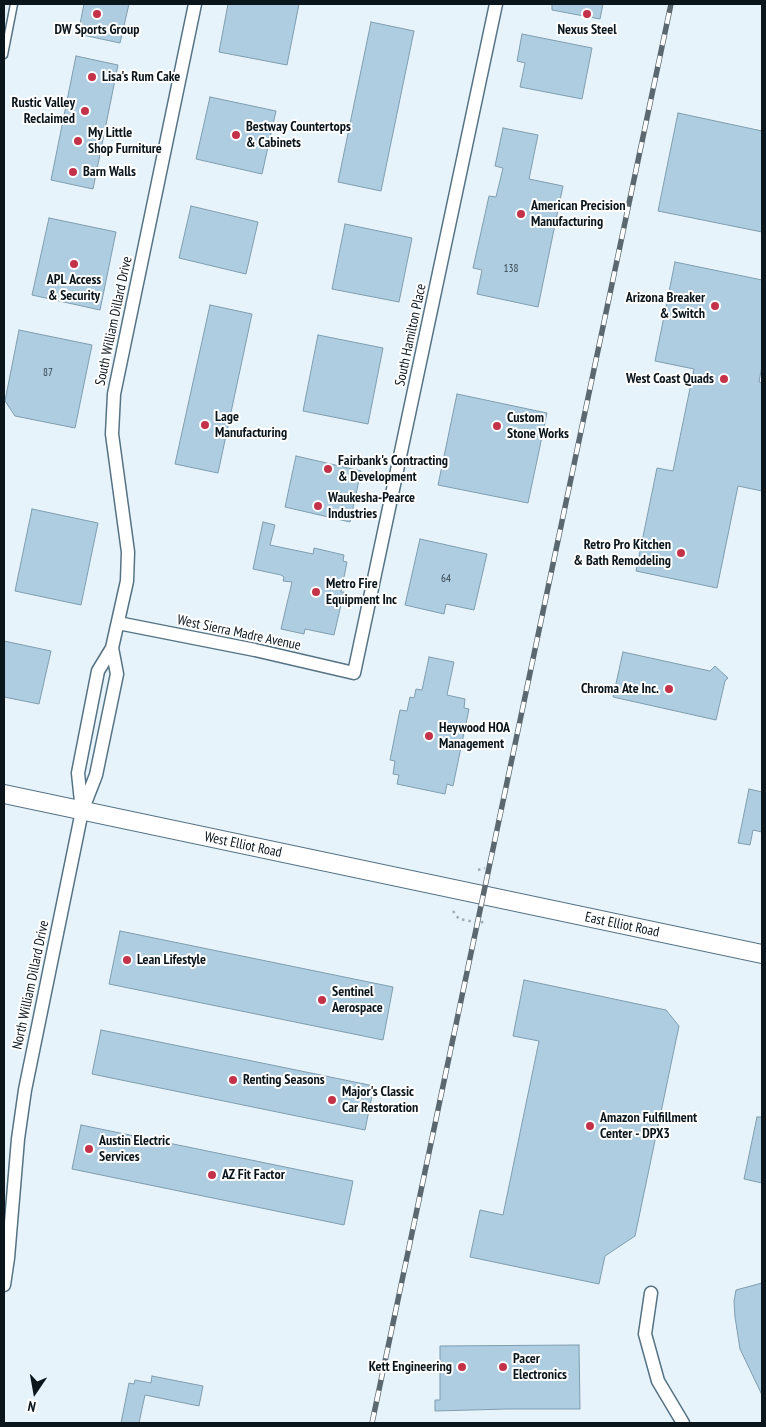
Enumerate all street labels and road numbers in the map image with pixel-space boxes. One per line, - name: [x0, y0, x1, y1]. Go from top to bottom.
- street label: South William Dillard Drive: [92, 255, 136, 387]
- street label: South Hamilton Place: [392, 282, 430, 388]
- street label: West Sierra Madre Avenue: [176, 612, 302, 654]
- street label: West Elliot Road: [203, 829, 283, 861]
- street label: East Elliot Road: [583, 909, 661, 941]
- street label: North William Dillard Drive: [9, 919, 53, 1051]

